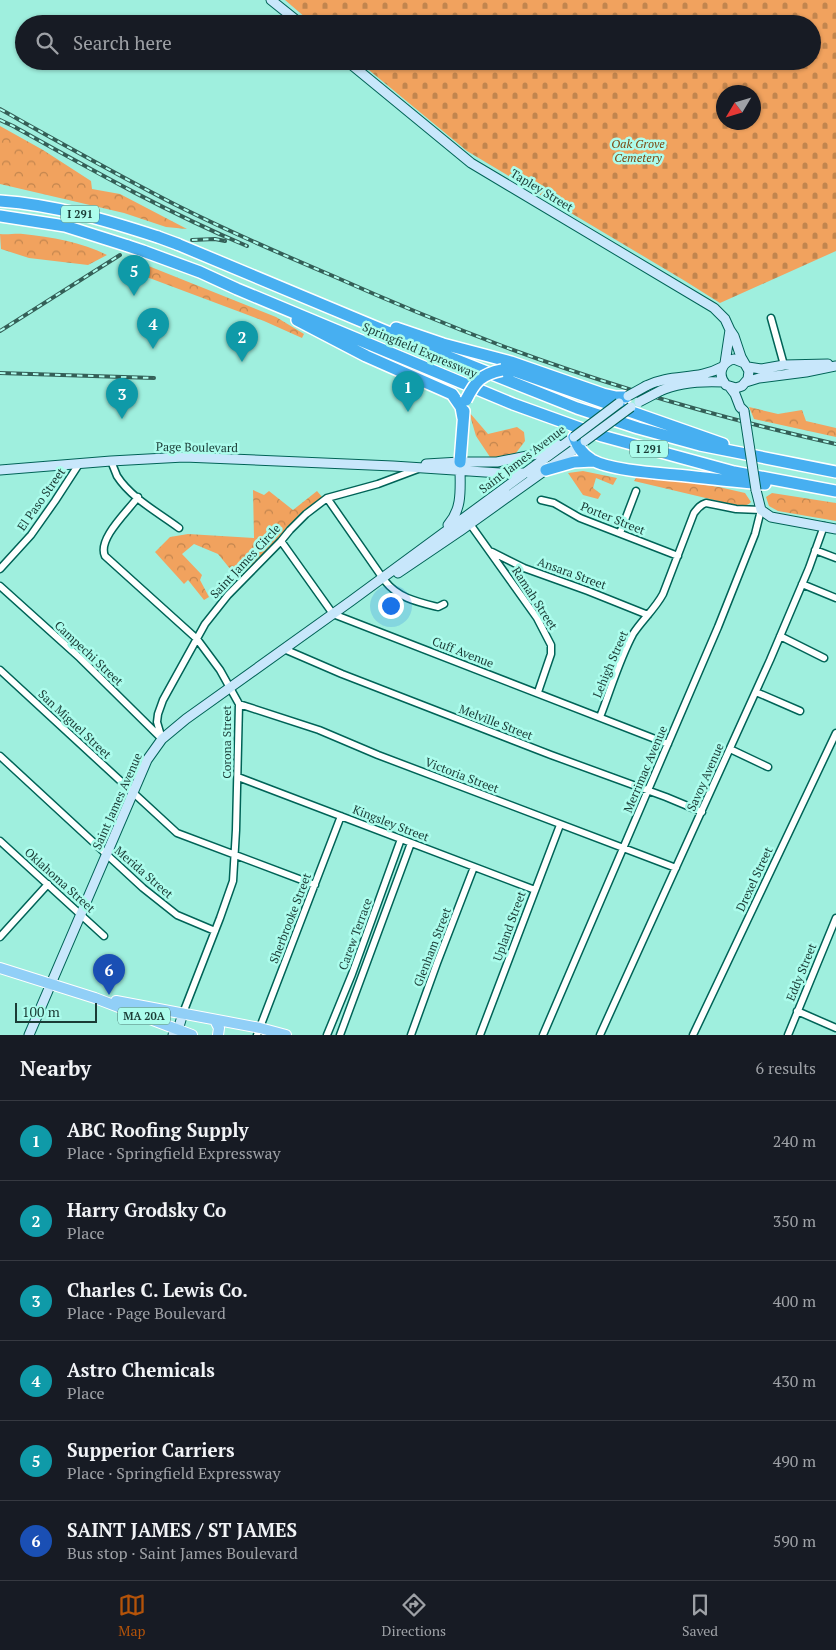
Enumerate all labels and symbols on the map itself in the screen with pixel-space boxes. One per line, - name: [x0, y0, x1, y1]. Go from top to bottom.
- north arrow: [716, 85, 761, 130]
- park label: Oak Grove Cemetery: [611, 136, 665, 165]
- street label: Tapley Street: [508, 165, 576, 215]
- road number: I 291: [61, 205, 99, 222]
- pin: 5: [118, 255, 150, 296]
- pin: 4: [137, 308, 169, 349]
- street label: Springfield Expressway: [360, 319, 480, 381]
- pin: 2: [226, 321, 258, 362]
- pin: 1: [392, 371, 424, 412]
- pin: 3: [106, 378, 138, 419]
- street label: Saint James Avenue: [476, 422, 568, 496]
- street label: Page Boulevard: [156, 439, 239, 455]
- road number: I 291: [630, 440, 668, 458]
- street label: El Paso Street: [14, 464, 69, 533]
- street label: Porter Street: [579, 498, 648, 538]
- street label: Saint James Circle: [207, 521, 283, 601]
- street label: Ansara Street: [536, 554, 609, 593]
- street label: Ramah Street: [509, 564, 561, 633]
- your location: [378, 593, 404, 619]
- street label: Campechi Street: [52, 617, 127, 689]
- street label: Lehigh Street: [589, 628, 631, 700]
- street label: Cuff Avenue: [430, 633, 496, 671]
- street label: San Miguel Street: [35, 686, 115, 762]
- street label: Melville Street: [457, 701, 536, 743]
- street label: Corona Street: [219, 705, 234, 779]
- street label: Merrimac Avenue: [620, 723, 670, 815]
- street label: Savoy Avenue: [683, 741, 727, 813]
- street label: Saint James Avenue: [89, 750, 145, 852]
- street label: Victoria Street: [423, 754, 501, 796]
- street label: Kingsley Street: [351, 802, 432, 845]
- street label: Merida Street: [112, 843, 177, 902]
- street label: Oklahoma Street: [22, 844, 99, 916]
- street label: Drexel Street: [732, 844, 776, 914]
- street label: Sherbrooke Street: [266, 870, 314, 965]
- street label: Upland Street: [489, 889, 529, 963]
- street label: Carew Terrace: [335, 896, 375, 972]
- street label: Glenham Street: [410, 905, 454, 989]
- street label: Eddy Street: [783, 940, 820, 1003]
- pin: 6: [93, 954, 125, 995]
- scale bar: [15, 1000, 98, 1023]
- road number: MA 20A: [118, 1008, 170, 1024]

